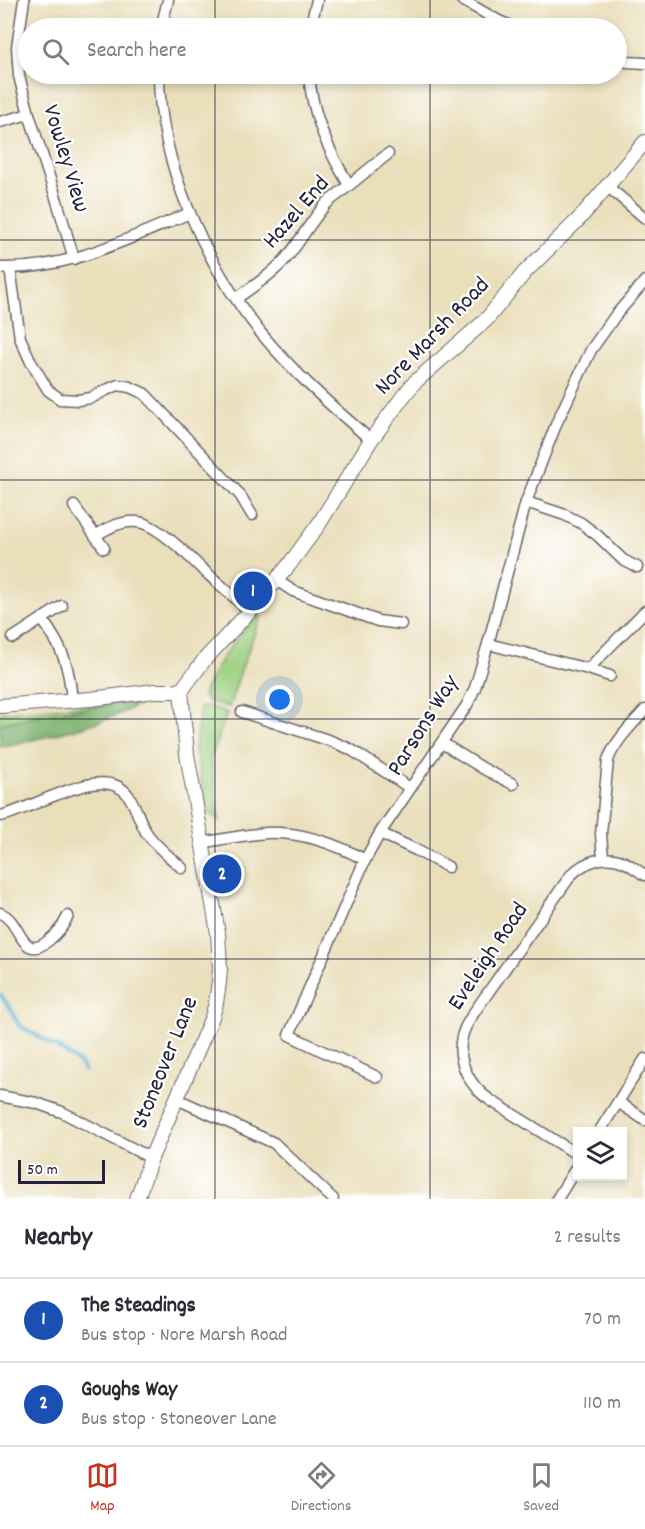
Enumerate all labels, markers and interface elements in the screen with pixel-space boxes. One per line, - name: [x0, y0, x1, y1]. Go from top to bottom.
- search box: [18, 18, 627, 84]
- icon: search: [39, 35, 72, 68]
- text: Search here: [87, 36, 186, 67]
- street label: Vowley View: [32, 101, 98, 217]
- street label: Hazel End: [255, 169, 339, 257]
- street label: Nore Marsh Road: [368, 270, 498, 404]
- pin: 1: [234, 568, 272, 614]
- street label: Parsons Way: [380, 668, 469, 783]
- your location: [265, 685, 294, 714]
- pin: 2: [202, 852, 242, 896]
- street label: Eveleigh Road: [440, 896, 538, 1018]
- street label: Stoneover Lane: [124, 992, 208, 1134]
- map controls: [573, 1127, 627, 1181]
- button: layers: [573, 1127, 627, 1181]
- scale bar: [18, 1157, 105, 1184]
- text: 50 m: [27, 1159, 58, 1182]
- text: Nearby: [24, 1220, 92, 1257]
- text: 2 results: [554, 1224, 621, 1252]
- text: The Steadings: [81, 1291, 196, 1322]
- text: 1: [41, 1306, 46, 1334]
- text: 70 m: [584, 1306, 621, 1334]
- text: Bus stop · Nore Marsh Road: [81, 1322, 287, 1350]
- text: Goughs Way: [81, 1375, 177, 1406]
- text: 2: [39, 1390, 48, 1418]
- text: 110 m: [583, 1390, 621, 1418]
- text: Bus stop · Stoneover Lane: [81, 1406, 277, 1434]
- tab: Map: [86, 1459, 119, 1518]
- tab: Directions: [291, 1459, 351, 1518]
- tab: Saved: [523, 1459, 559, 1518]

